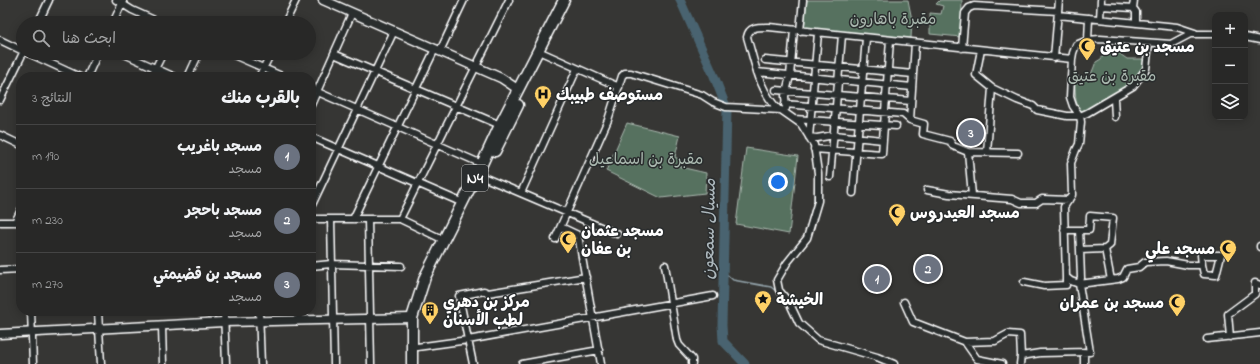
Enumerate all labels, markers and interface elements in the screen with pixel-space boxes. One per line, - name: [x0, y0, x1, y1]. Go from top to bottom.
- park label: مقبرة باهارون: [850, 8, 936, 32]
- map controls: [1212, 12, 1248, 120]
- button: +: [1212, 12, 1248, 48]
- search box: [16, 16, 316, 60]
- icon: search: [30, 27, 52, 49]
- text: ابحث هنا: [62, 28, 116, 50]
- mosque icon: مسجد بن عتيق: [1077, 36, 1097, 61]
- place label: مسجد بن عتيق: [1100, 36, 1195, 60]
- button: −: [1212, 48, 1248, 84]
- park label: مقبرة بن عتيق: [1068, 65, 1156, 89]
- hospital icon: مستوصف طبيبك: [533, 84, 553, 109]
- place label: مستوصف طبيبك: [556, 84, 663, 108]
- button: layers: [1212, 84, 1248, 120]
- text: بالقرب منك: [221, 86, 300, 111]
- text: النتائج: 3: [32, 89, 72, 108]
- pin: 3: [958, 118, 984, 148]
- text: مسجد باغريب: [177, 136, 262, 158]
- text: 190 m: [32, 147, 59, 166]
- text: 1: [285, 147, 289, 166]
- park label: مقبرة بن اسماعيل: [589, 148, 703, 172]
- text: مسجد: [229, 160, 262, 179]
- road number: N4: [462, 165, 488, 191]
- your location: [768, 172, 788, 192]
- water label: مسيال سمعون: [696, 178, 723, 280]
- text: مسجد باحجر: [185, 200, 262, 222]
- mosque icon: مسجد العيدروس: [887, 202, 907, 227]
- place label: مسجد العيدروس: [910, 202, 1020, 226]
- text: 230 m: [32, 211, 63, 230]
- text: 2: [284, 211, 290, 230]
- place label: مسجد عثمان بن عفان: [581, 220, 664, 262]
- text: مسجد: [229, 224, 262, 243]
- mosque icon: مسجد عثمان بن عفان: [558, 229, 578, 254]
- place label: مسجد علي: [1145, 238, 1215, 263]
- mosque icon: مسجد علي: [1218, 238, 1238, 263]
- pin: 2: [915, 254, 941, 284]
- text: مسجد بن قضيمتي: [153, 264, 262, 286]
- pin: 1: [864, 264, 890, 294]
- text: 270 m: [32, 275, 63, 294]
- text: 3: [284, 275, 290, 294]
- text: مسجد: [229, 288, 262, 307]
- place icon: الخيشة: [753, 289, 773, 314]
- place label: الخيشة: [776, 289, 823, 313]
- place label: مركز بن دهري لطب الأسنان: [443, 291, 530, 333]
- place label: مسجد بن عمران: [1060, 292, 1164, 316]
- mosque icon: مسجد بن عمران: [1167, 292, 1187, 317]
- building icon: مركز بن دهري لطب الأسنان: [420, 300, 440, 325]

